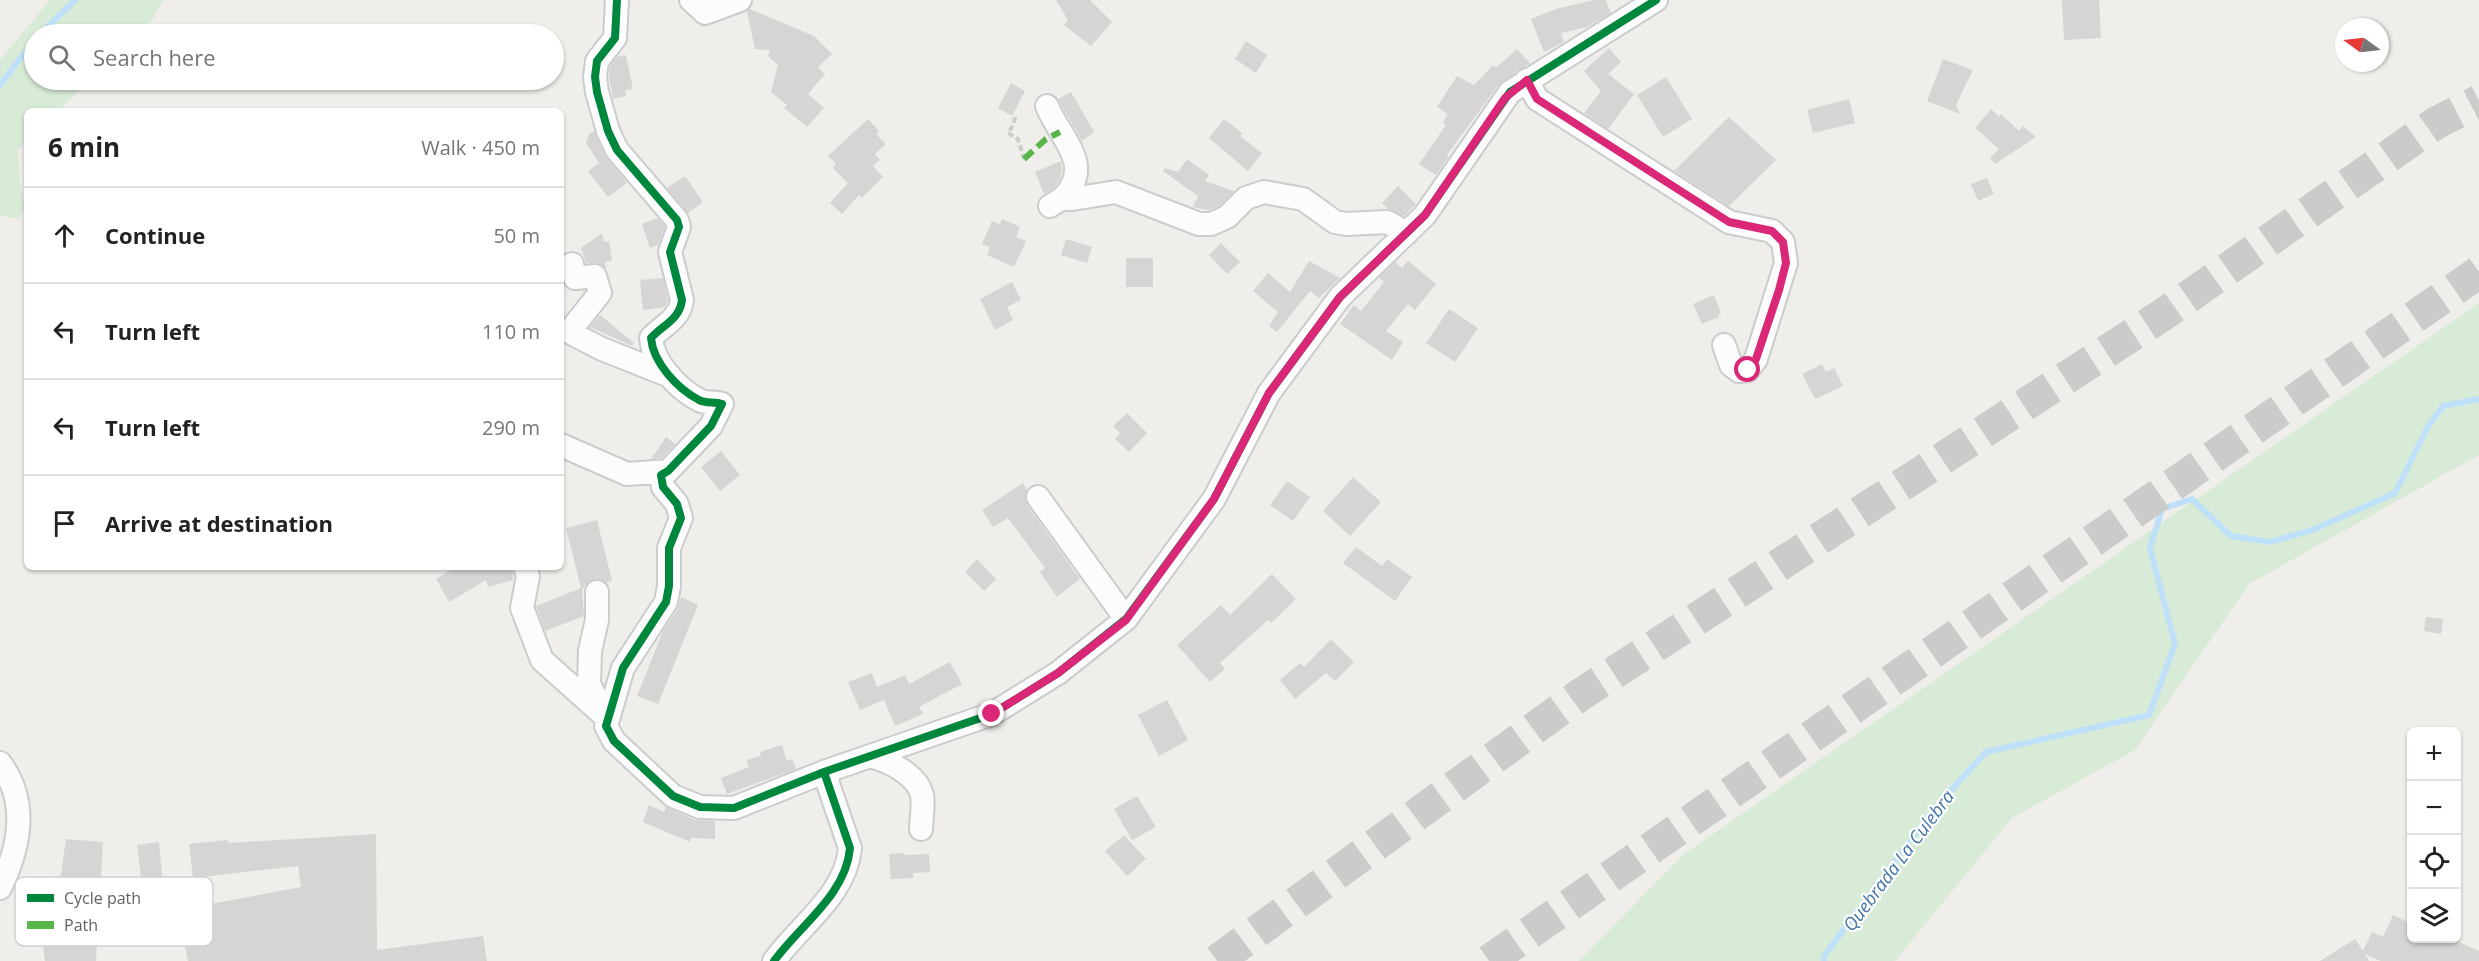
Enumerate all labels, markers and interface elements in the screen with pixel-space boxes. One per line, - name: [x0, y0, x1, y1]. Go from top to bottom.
- north arrow: [2335, 18, 2389, 72]
- search box: [24, 24, 564, 90]
- icon: search: [45, 41, 78, 74]
- text: Search here: [93, 42, 216, 72]
- text: 6 min: [48, 129, 120, 165]
- text: Walk · 450 m: [421, 134, 540, 161]
- icon: ahead: [48, 219, 81, 252]
- text: Continue: [105, 220, 205, 250]
- text: 50 m: [493, 222, 540, 249]
- icon: left: [48, 315, 81, 348]
- text: Turn left: [105, 316, 200, 346]
- text: 110 m: [482, 318, 540, 345]
- route start: [1734, 356, 1760, 382]
- icon: left: [48, 411, 81, 444]
- text: Turn left: [105, 412, 200, 442]
- text: 290 m: [482, 414, 540, 441]
- icon: arrive: [48, 507, 81, 540]
- text: Arrive at destination: [105, 508, 333, 538]
- route end: [978, 700, 1004, 726]
- map controls: [2407, 727, 2461, 943]
- button: +: [2407, 727, 2461, 781]
- button: −: [2407, 781, 2461, 835]
- water label: Quebrada La Culebra: [1837, 785, 1959, 936]
- button: locate: [2407, 835, 2461, 889]
- legend: [15, 877, 213, 946]
- text: Cycle path: [64, 887, 141, 909]
- button: layers: [2407, 889, 2461, 943]
- text: Path: [64, 914, 98, 936]

